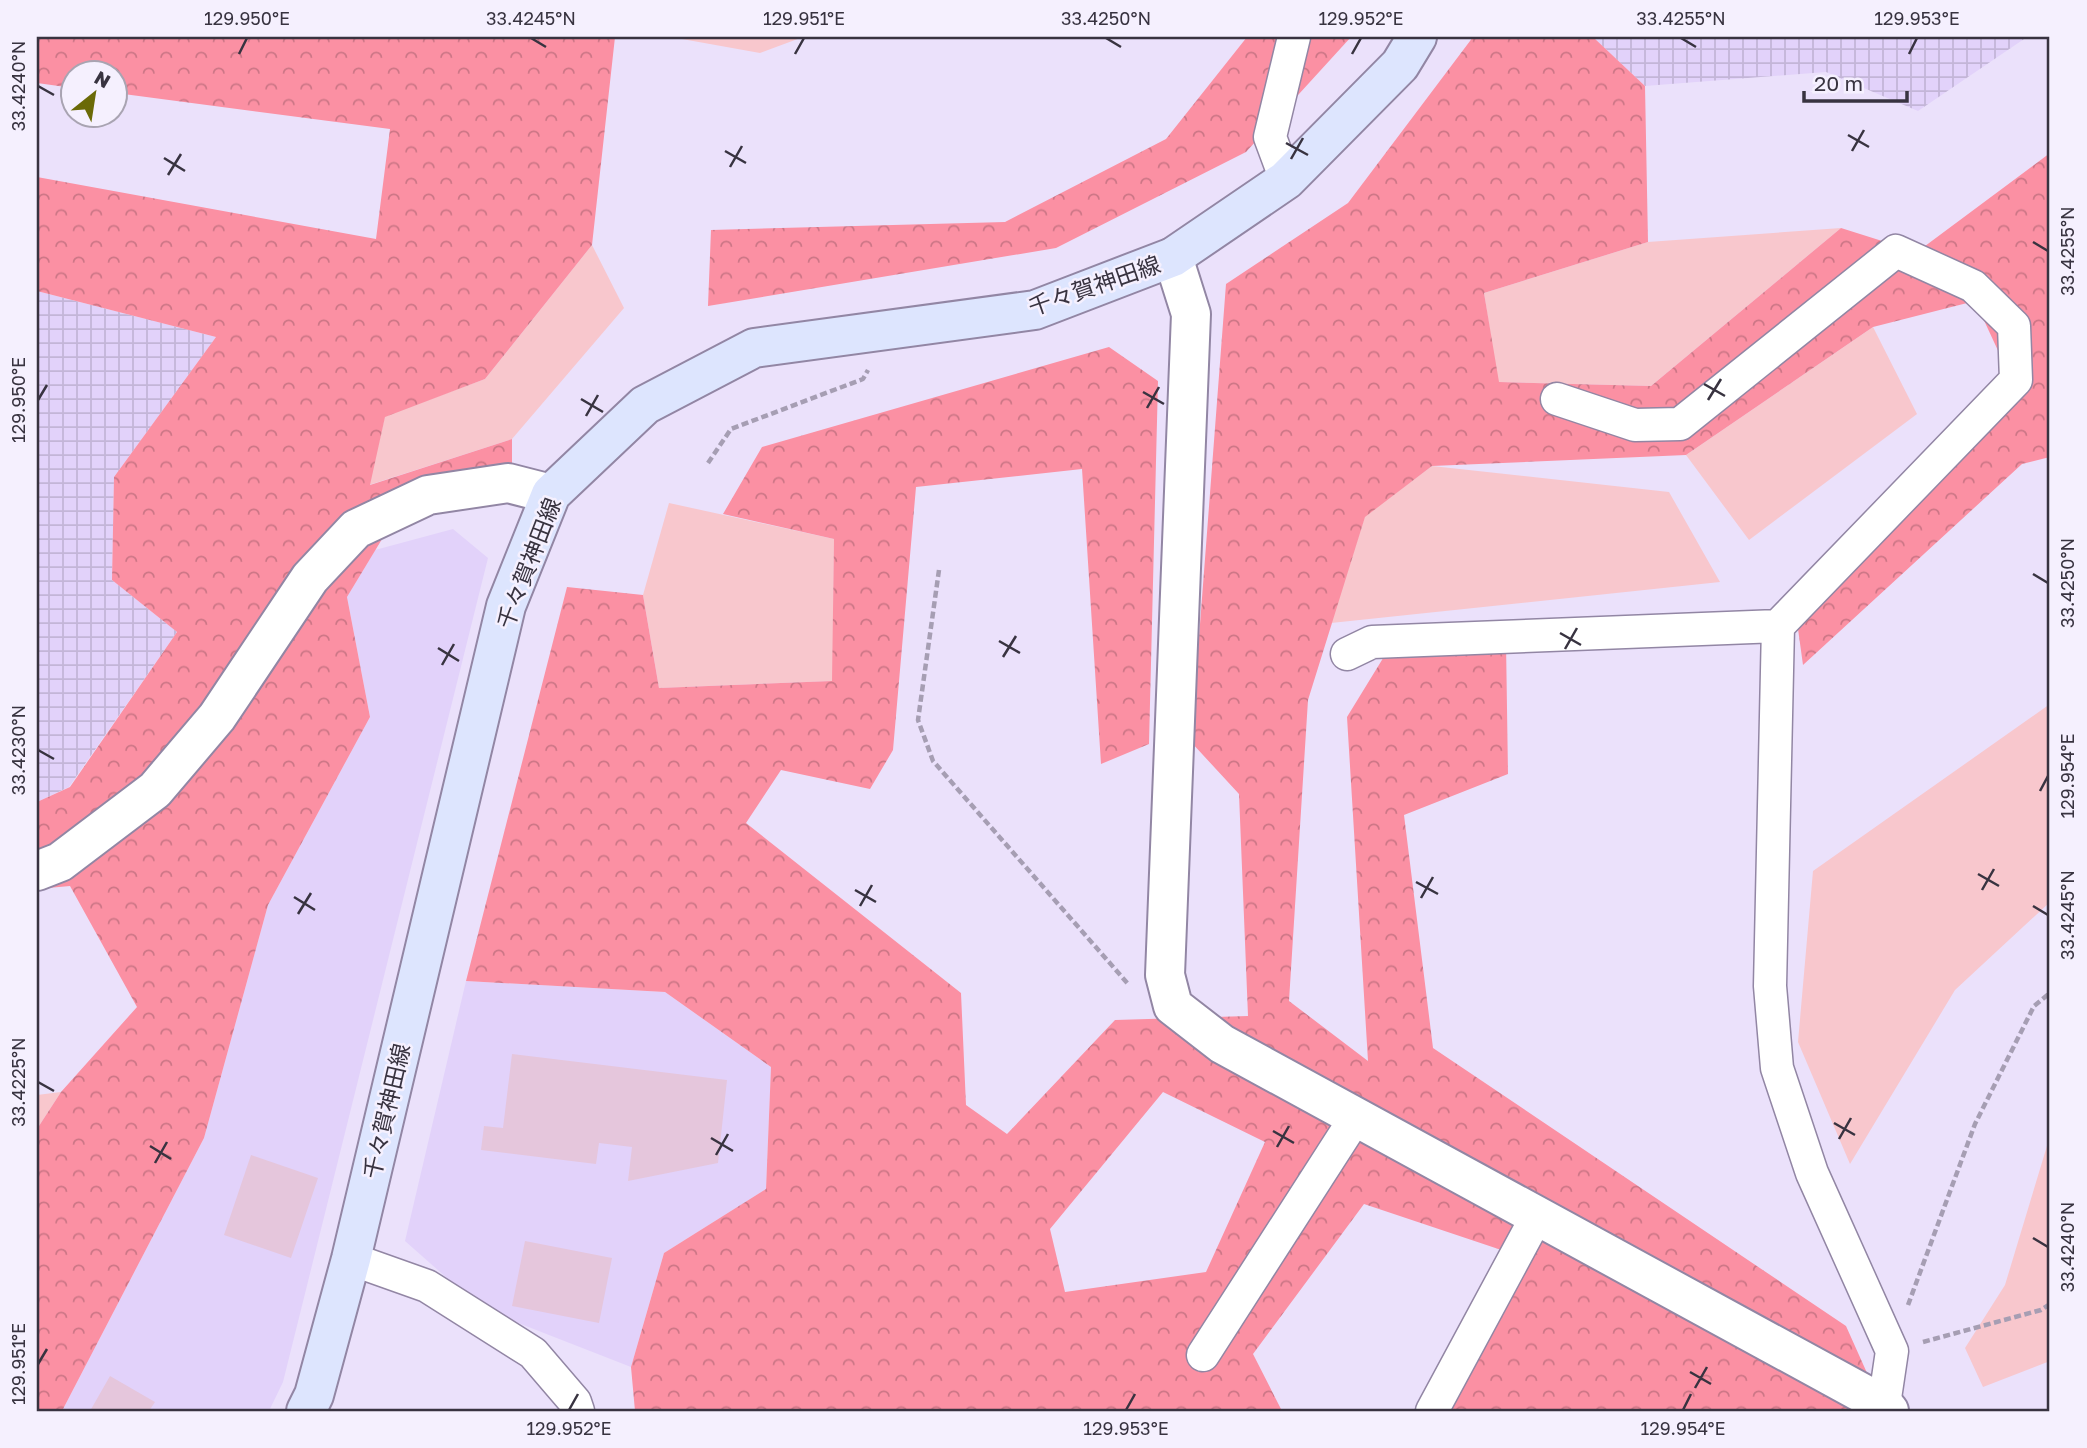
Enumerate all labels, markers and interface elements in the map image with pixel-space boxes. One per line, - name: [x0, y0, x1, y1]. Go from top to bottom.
- text: 129.950°E: [204, 7, 290, 29]
- text: 33.4245°N: [486, 7, 576, 29]
- text: 129.951°E: [763, 7, 845, 29]
- text: 33.4250°N: [1061, 7, 1151, 29]
- text: 129.952°E: [1318, 7, 1404, 29]
- text: 33.4255°N: [1636, 7, 1726, 29]
- text: 129.953°E: [1874, 7, 1960, 29]
- text: 33.4240°N: [7, 41, 29, 131]
- north arrow: [60, 60, 130, 130]
- scale bar: [1804, 60, 1907, 104]
- text: N: [91, 65, 115, 92]
- text: 20 m: [1814, 70, 1863, 96]
- text: 33.4255°N: [2056, 206, 2078, 296]
- street label: 千々賀神田線: [1024, 249, 1164, 321]
- text: 129.950°E: [7, 357, 29, 443]
- street label: 千々賀神田線: [490, 494, 566, 632]
- text: 33.4250°N: [2056, 538, 2078, 628]
- text: 33.4230°N: [7, 705, 29, 795]
- text: 129.954°E: [2056, 734, 2078, 818]
- text: 33.4245°N: [2056, 870, 2078, 960]
- text: 33.4225°N: [7, 1037, 29, 1127]
- street label: 千々賀神田線: [357, 1041, 415, 1181]
- text: 33.4240°N: [2056, 1202, 2078, 1292]
- text: 129.951°E: [7, 1323, 29, 1405]
- text: 129.952°E: [526, 1417, 612, 1439]
- text: 129.953°E: [1083, 1417, 1169, 1439]
- text: 129.954°E: [1641, 1417, 1725, 1439]

